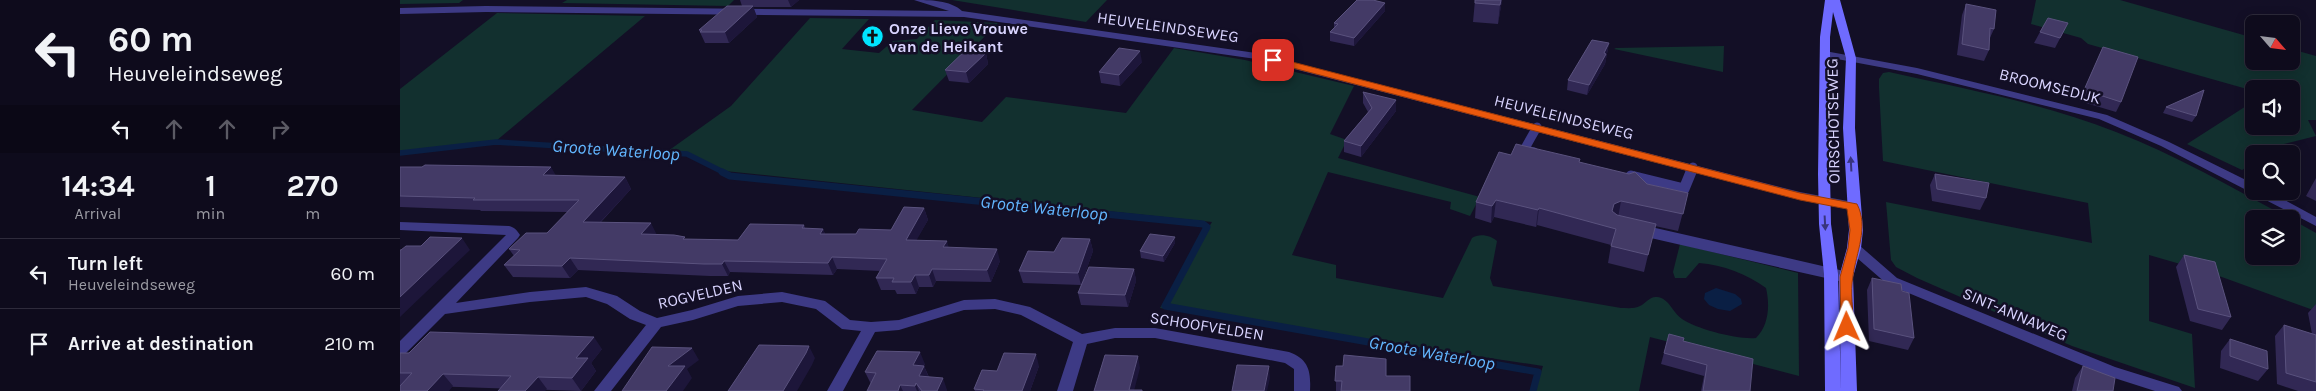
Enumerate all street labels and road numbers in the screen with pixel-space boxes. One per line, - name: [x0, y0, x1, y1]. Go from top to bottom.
- street label: HEUVELEINDSEWEG: [1096, 8, 1240, 46]
- street label: OIRSCHOTSEWEG: [1822, 58, 1844, 184]
- street label: BROOMSEDIJK: [1997, 64, 2103, 108]
- street label: HEUVELEINDSEWEG: [1492, 91, 1636, 143]
- street label: ROGVELDEN: [656, 275, 744, 313]
- street label: SINT-ANNAWEG: [1960, 283, 2070, 345]
- street label: SCHOOFVELDEN: [1149, 308, 1265, 344]

